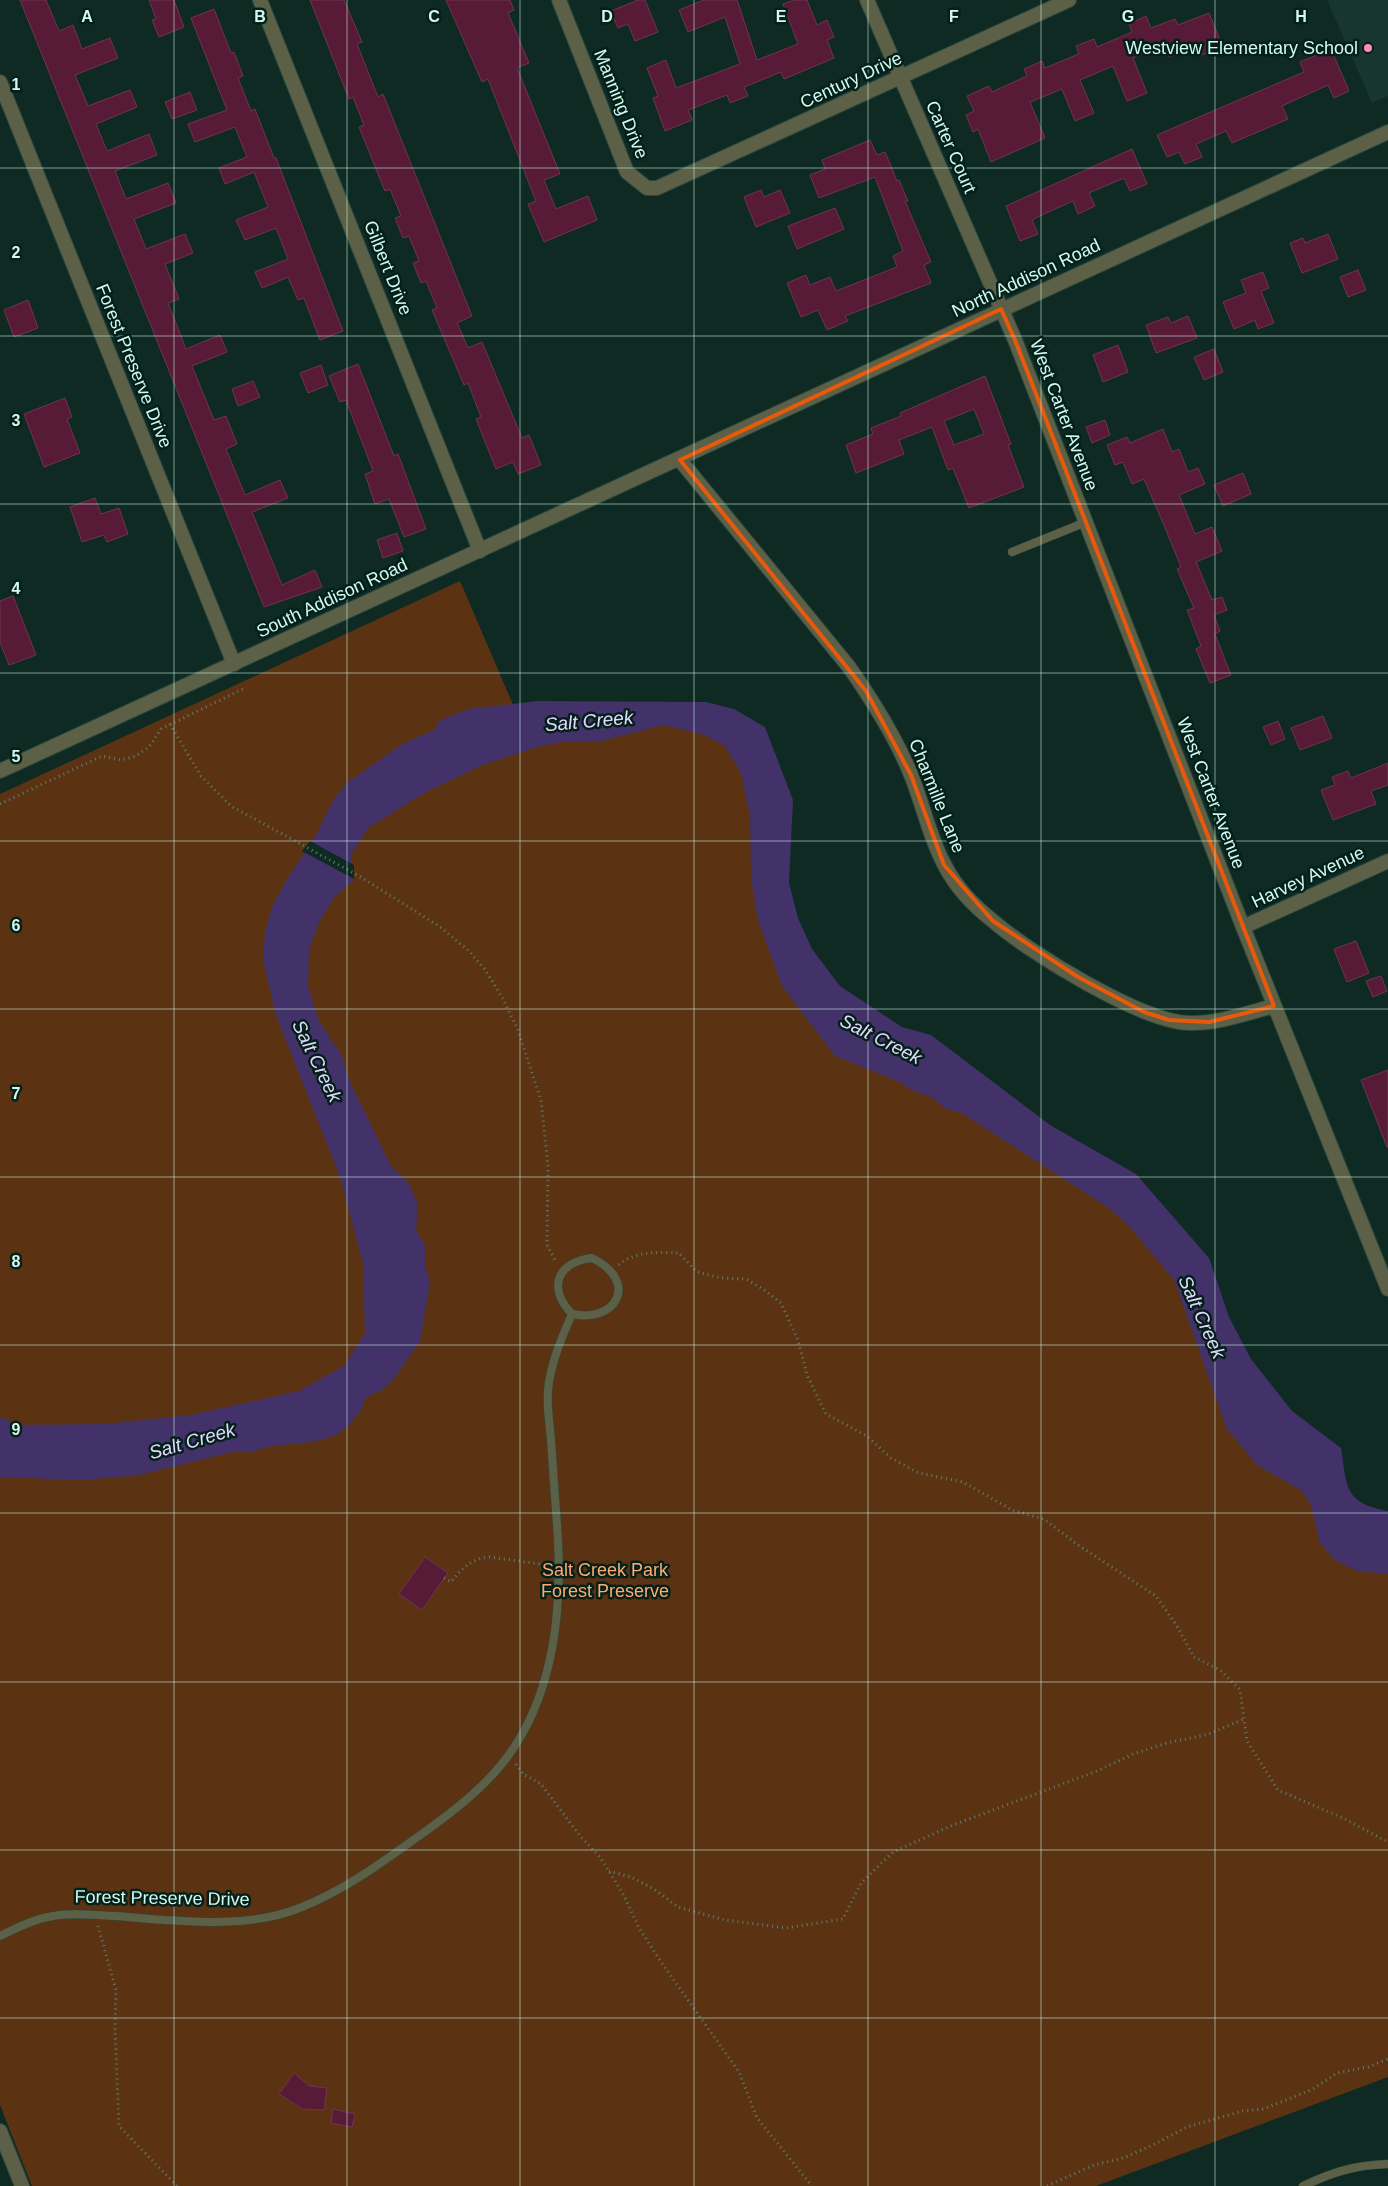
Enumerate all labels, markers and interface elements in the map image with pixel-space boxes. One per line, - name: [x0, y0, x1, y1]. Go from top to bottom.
- text: A: [81, 8, 93, 25]
- text: B: [254, 8, 266, 25]
- text: C: [428, 8, 440, 25]
- text: D: [601, 8, 613, 25]
- text: E: [776, 8, 787, 25]
- text: F: [949, 8, 959, 25]
- text: G: [1122, 8, 1134, 25]
- text: H: [1295, 8, 1307, 25]
- place label: Westview Elementary School: [1125, 38, 1358, 58]
- marker: Westview Elementary School: [1362, 42, 1374, 54]
- street label: Manning Drive: [590, 46, 652, 162]
- street label: Century Drive: [797, 48, 905, 112]
- text: 1: [12, 76, 21, 93]
- street label: Carter Court: [922, 98, 980, 196]
- street label: Gilbert Drive: [360, 218, 416, 318]
- street label: North Addison Road: [949, 235, 1103, 321]
- text: 2: [12, 244, 21, 261]
- street label: Forest Preserve Drive: [92, 281, 176, 451]
- street label: West Carter Avenue: [1026, 337, 1102, 493]
- text: 3: [12, 412, 21, 429]
- street label: South Addison Road: [253, 554, 411, 642]
- text: 4: [12, 580, 21, 597]
- water label: Salt Creek: [544, 707, 636, 735]
- street label: West Carter Avenue: [1173, 715, 1249, 871]
- street label: Charmille Lane: [905, 736, 969, 856]
- text: 5: [12, 748, 21, 765]
- street label: Harvey Avenue: [1249, 842, 1367, 912]
- text: 6: [12, 917, 21, 934]
- water label: Salt Creek: [837, 1010, 927, 1069]
- water label: Salt Creek: [288, 1017, 347, 1107]
- text: 7: [12, 1085, 21, 1102]
- text: 8: [12, 1253, 21, 1270]
- water label: Salt Creek: [1174, 1272, 1230, 1363]
- water label: Salt Creek: [146, 1418, 239, 1463]
- text: 9: [12, 1421, 21, 1438]
- park label: Salt Creek Park Forest Preserve: [541, 1560, 669, 1601]
- street label: Forest Preserve Drive: [74, 1886, 250, 1910]

